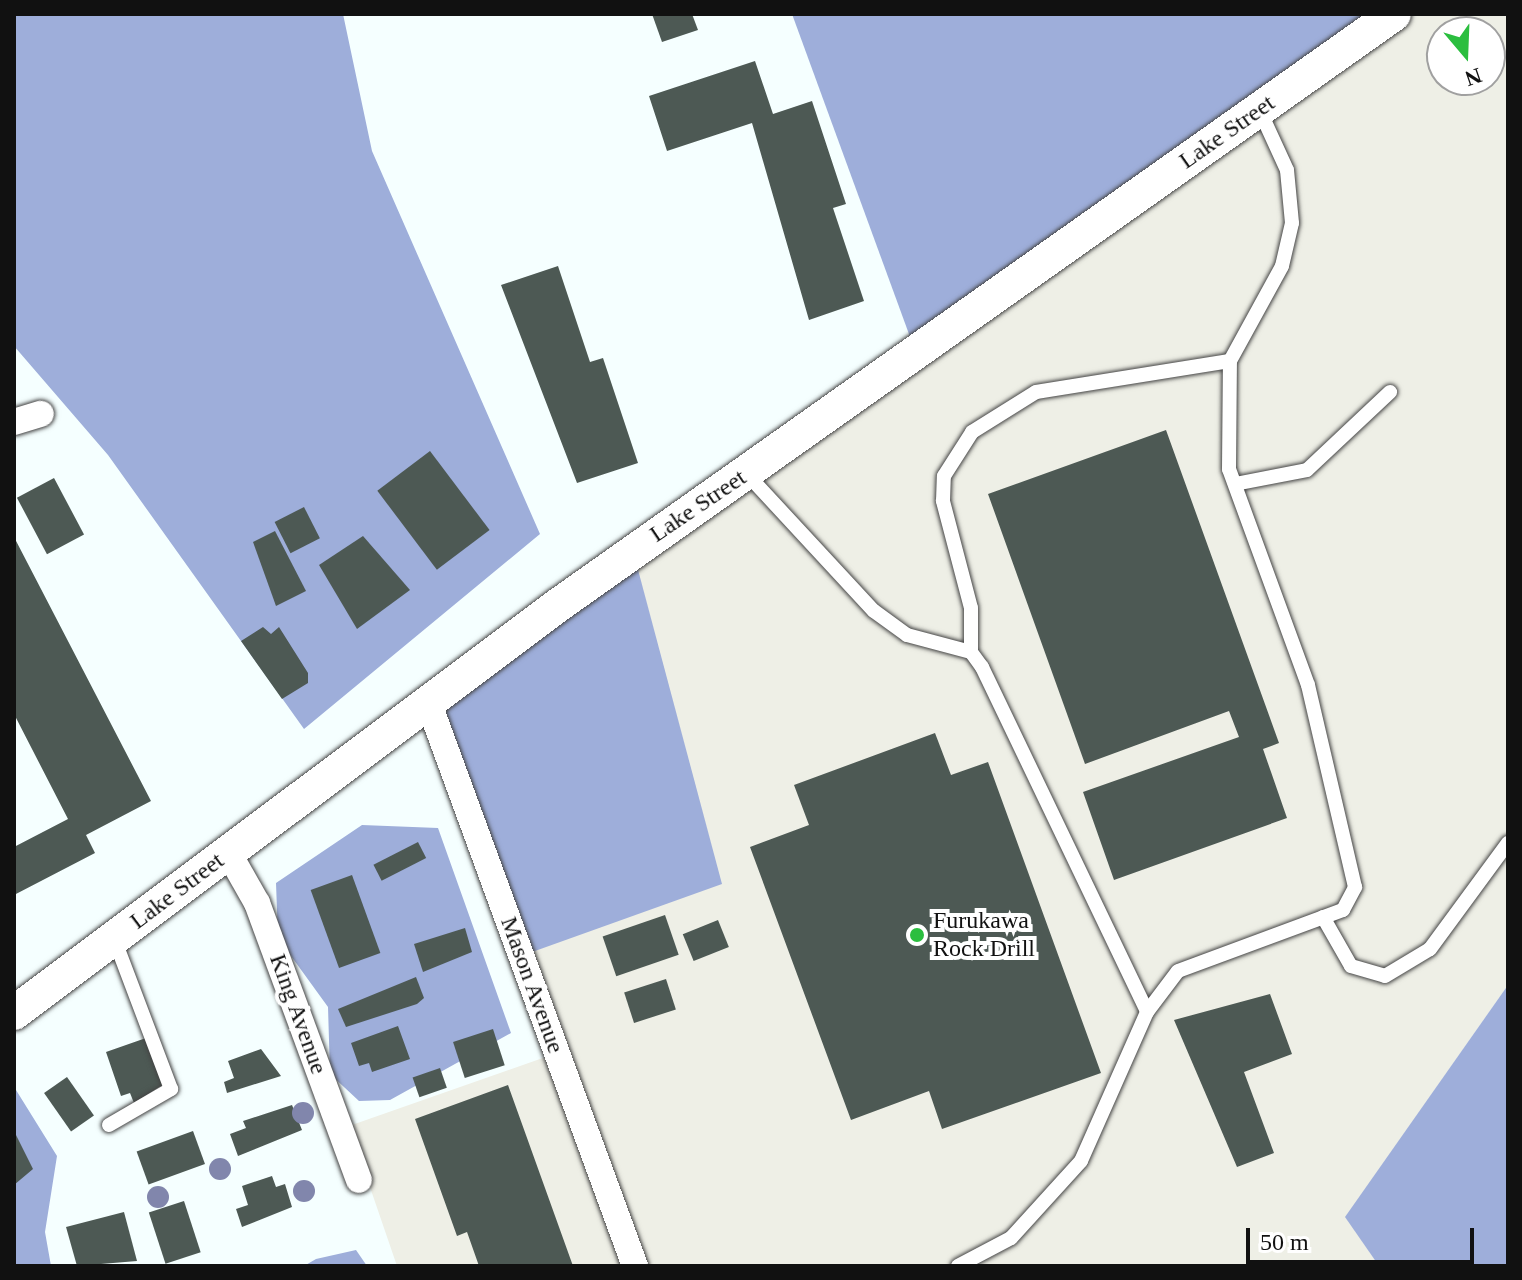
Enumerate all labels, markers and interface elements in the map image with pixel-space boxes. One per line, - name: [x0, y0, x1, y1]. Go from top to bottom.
- north arrow: [1426, 16, 1506, 96]
- text: N: [1462, 63, 1485, 92]
- street label: Lake Street: [1174, 89, 1280, 175]
- street label: Lake Street: [644, 463, 752, 549]
- street label: Lake Street: [124, 846, 230, 936]
- place label: Furukawa Rock Drill: [933, 907, 1035, 963]
- street label: Mason Avenue: [494, 912, 570, 1058]
- marker: Furukawa Rock Drill: [908, 926, 926, 944]
- street label: King Avenue: [263, 949, 333, 1079]
- scale bar: [1250, 1212, 1478, 1262]
- text: 50 m: [1260, 1229, 1309, 1255]

